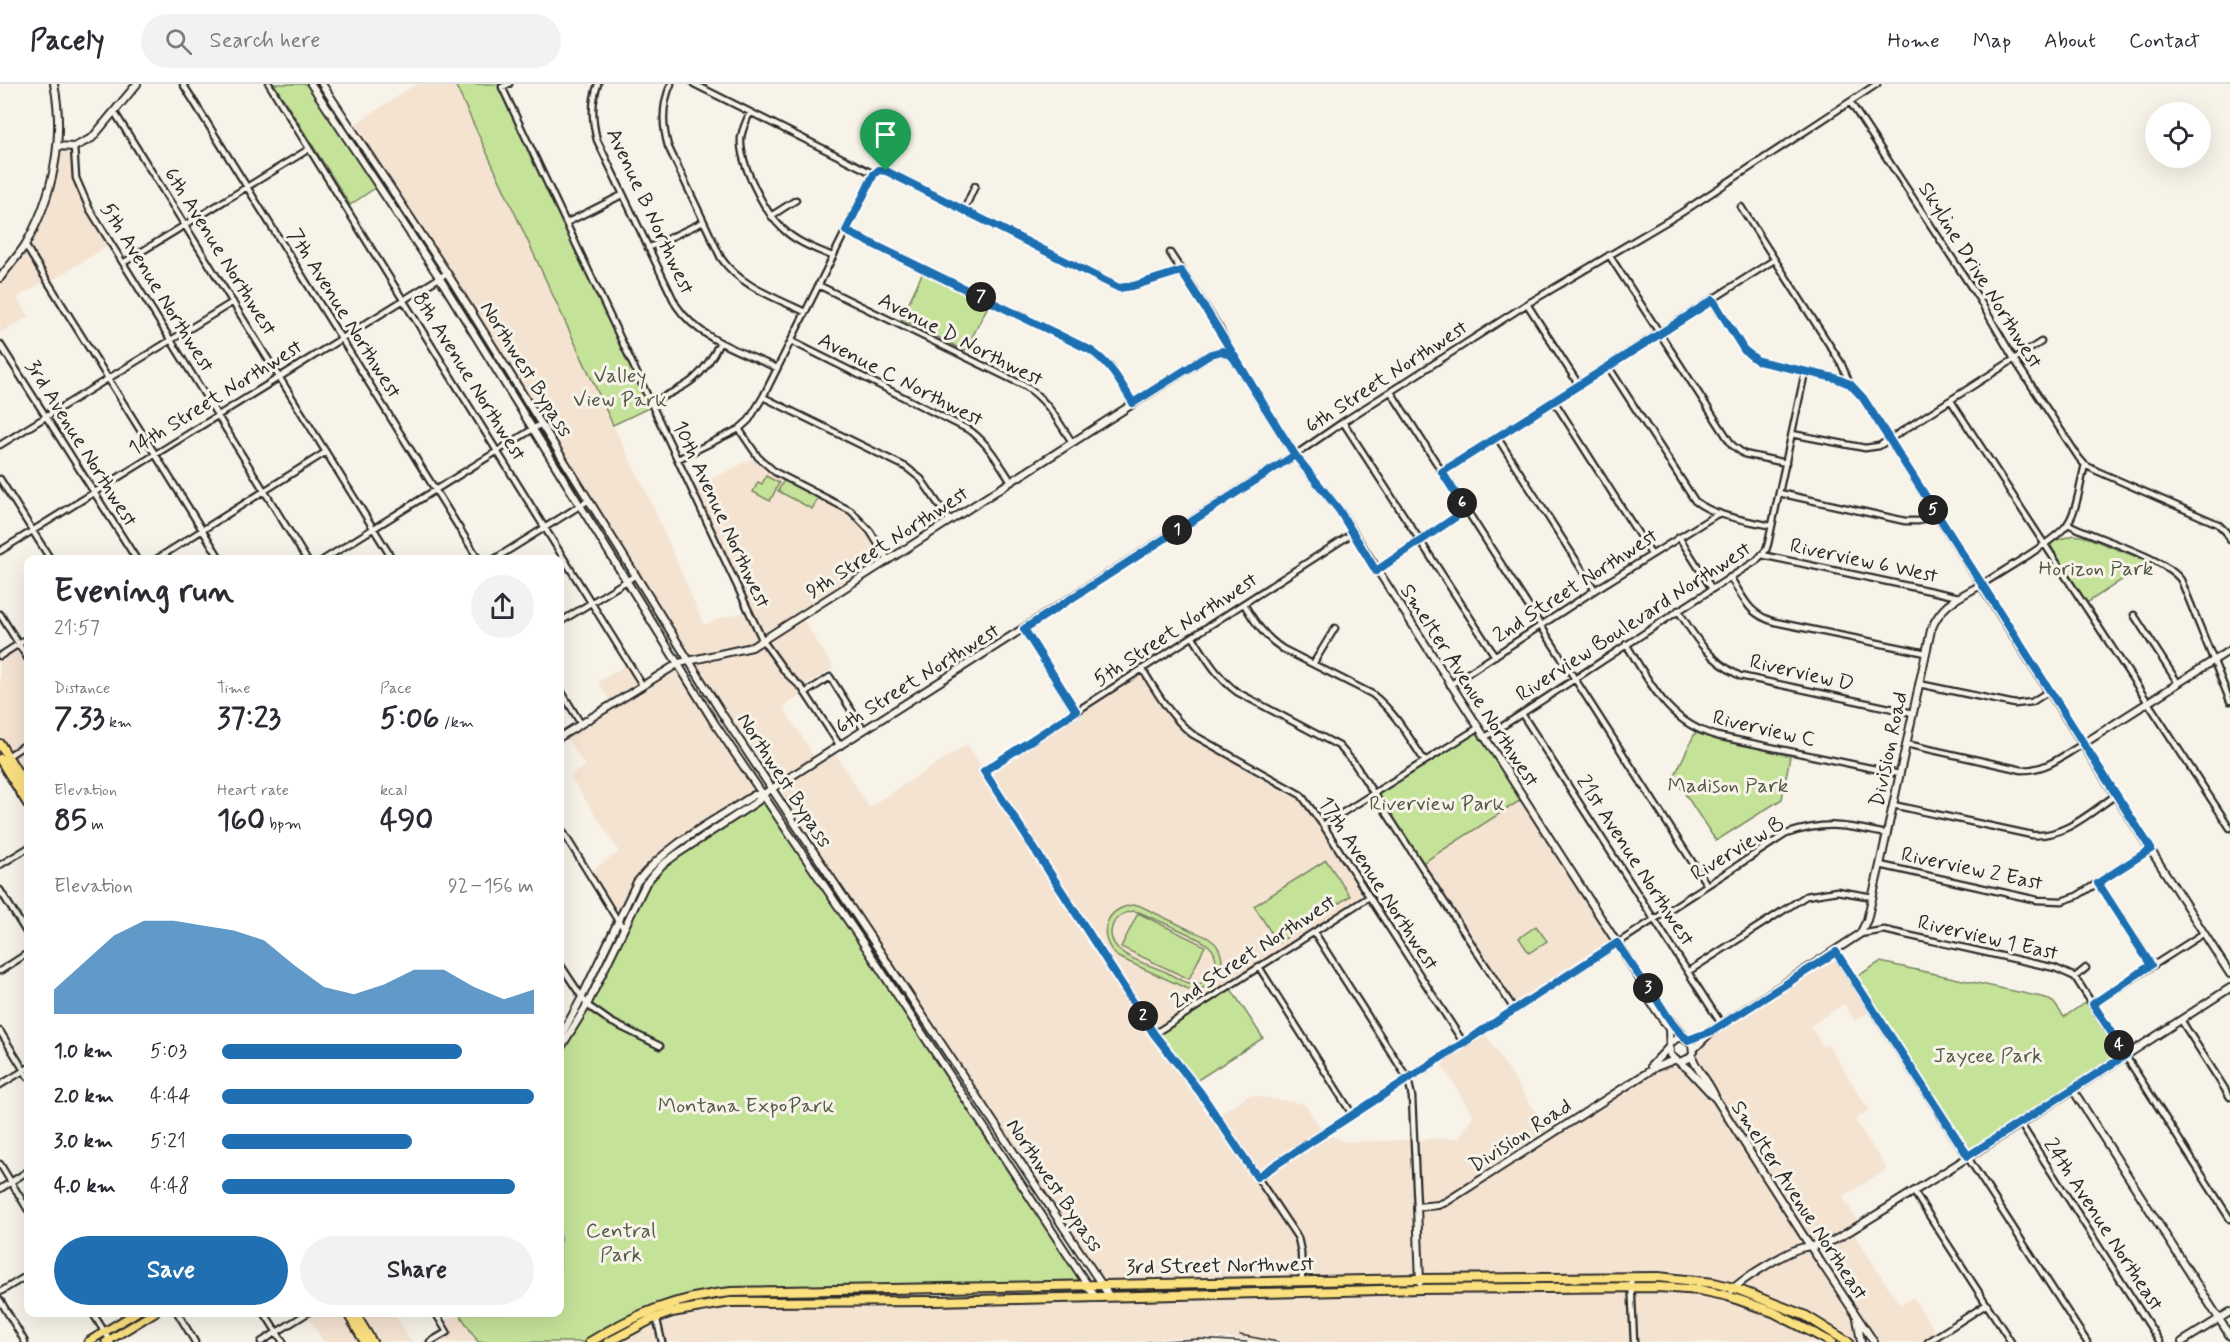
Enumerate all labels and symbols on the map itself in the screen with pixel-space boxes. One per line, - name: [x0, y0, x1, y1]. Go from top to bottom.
- pin: [860, 109, 911, 171]
- street label: Avenue B Northwest: [599, 124, 701, 299]
- street label: 6th Avenue Northwest: [157, 162, 283, 341]
- street label: Skyline Drive Northwest: [1911, 177, 2049, 374]
- street label: 5th Avenue Northwest: [94, 197, 221, 378]
- street label: 7th Avenue Northwest: [281, 223, 408, 404]
- pin: 7: [966, 282, 996, 312]
- street label: Avenue D Northwest: [873, 286, 1048, 394]
- street label: 8th Avenue Northwest: [406, 287, 533, 467]
- street label: Northwest Bypass: [473, 296, 579, 443]
- street label: 6th Street Northwest: [1300, 313, 1474, 440]
- street label: Avenue C Northwest: [813, 326, 988, 434]
- street label: 14th Street Northwest: [123, 333, 308, 463]
- street label: 3rd Avenue Northwest: [18, 355, 144, 533]
- park label: Valley View Park: [573, 362, 667, 414]
- street label: 10th Avenue Northwest: [665, 416, 777, 613]
- street label: 9th Street Northwest: [801, 480, 975, 606]
- pin: 6: [1447, 488, 1477, 518]
- pin: 5: [1918, 495, 1948, 525]
- pin: 1: [1162, 515, 1192, 545]
- street label: 2nd Street Northwest: [1488, 522, 1664, 650]
- street label: Riverview 6 West: [1787, 532, 1941, 590]
- street label: Riverview Boulevard Northwest: [1511, 535, 1757, 709]
- park label: Horizon Park: [2039, 555, 2154, 583]
- street label: 5th Street Northwest: [1088, 566, 1263, 693]
- street label: Smelter Avenue Northwest: [1393, 579, 1546, 793]
- street label: 6th Street Northwest: [830, 617, 1005, 741]
- street label: Riverview D: [1747, 647, 1857, 699]
- street label: Division Road: [1863, 689, 1915, 809]
- street label: Riverview C: [1710, 704, 1818, 754]
- street label: Northwest Bypass: [730, 708, 838, 853]
- street label: 21st Avenue Northwest: [1569, 770, 1701, 952]
- park label: Madison Park: [1668, 772, 1789, 800]
- park label: Riverview Park: [1369, 790, 1505, 818]
- street label: 17th Avenue Northwest: [1311, 791, 1445, 976]
- street label: Riverview B: [1685, 810, 1790, 888]
- street label: Riverview 2 East: [1899, 840, 2045, 898]
- street label: 2nd Street Northwest: [1166, 888, 1342, 1016]
- street label: Riverview 1 East: [1915, 908, 2061, 968]
- pin: 3: [1633, 973, 1663, 1003]
- pin: 2: [1128, 1001, 1158, 1031]
- pin: 4: [2104, 1030, 2134, 1060]
- park label: Jaycee Park: [1934, 1042, 2042, 1070]
- park label: Montana ExpoPark: [658, 1092, 834, 1120]
- street label: Division Road: [1464, 1092, 1577, 1179]
- street label: Smelter Avenue Northeast: [1724, 1095, 1874, 1306]
- street label: Northwest Bypass: [999, 1113, 1109, 1258]
- street label: 24th Avenue Northeast: [2037, 1133, 2170, 1317]
- park label: Central Park: [586, 1217, 656, 1269]
- street label: 3rd Street Northwest: [1126, 1250, 1315, 1282]

